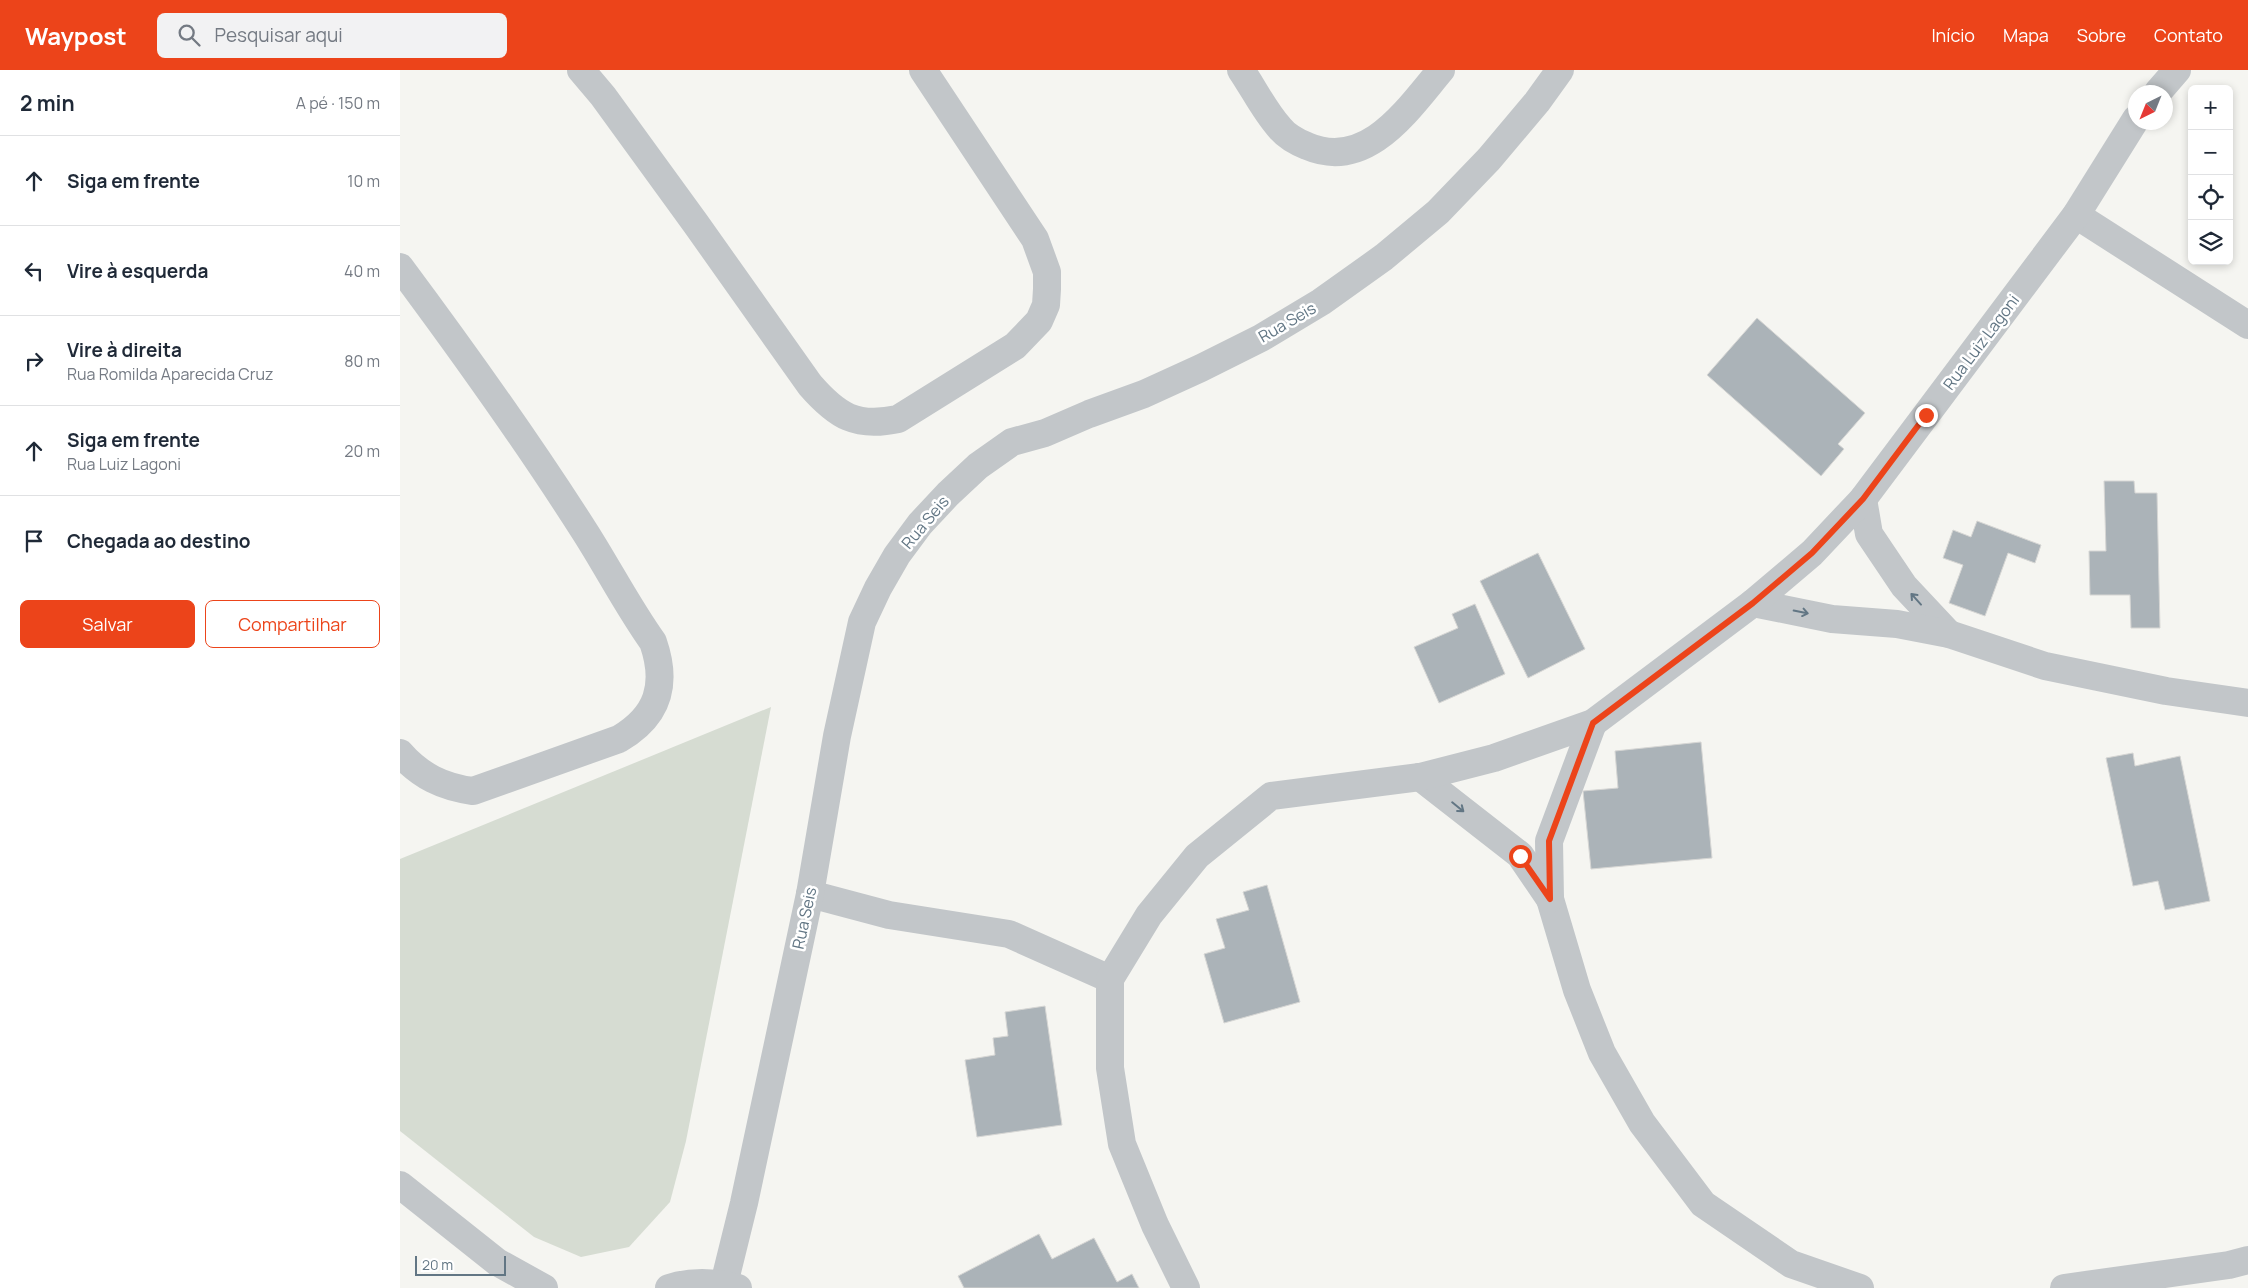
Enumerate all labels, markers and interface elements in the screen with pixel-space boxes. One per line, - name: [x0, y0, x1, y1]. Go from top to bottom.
- search box: [157, 13, 507, 58]
- text: Waypost: [25, 19, 127, 52]
- icon: search: [175, 21, 203, 49]
- text: Pesquisar aqui: [215, 22, 343, 48]
- text: Início: [1931, 23, 1975, 47]
- text: Mapa: [2003, 23, 2049, 47]
- text: Sobre: [2077, 23, 2126, 47]
- text: Contato: [2154, 23, 2223, 47]
- north arrow: [2128, 85, 2173, 130]
- map controls: [2188, 85, 2233, 265]
- button: +: [2188, 85, 2233, 130]
- text: 2 min: [20, 89, 75, 117]
- text: A pé · 150 m: [296, 92, 380, 114]
- button: −: [2188, 130, 2233, 175]
- icon: ahead: [20, 167, 48, 195]
- text: Siga em frente: [67, 168, 200, 194]
- text: 10 m: [347, 170, 380, 192]
- button: locate: [2188, 175, 2233, 220]
- button: layers: [2188, 220, 2233, 265]
- icon: left: [20, 257, 48, 285]
- text: Vire à esquerda: [67, 258, 208, 284]
- text: 40 m: [344, 260, 380, 282]
- street label: Rua Luiz Lagoni: [1938, 290, 2024, 394]
- street label: Rua Seis: [1254, 297, 1320, 347]
- text: Vire à direita: [67, 337, 182, 363]
- icon: right: [20, 347, 48, 375]
- text: 80 m: [344, 350, 380, 372]
- text: Rua Romilda Aparecida Cruz: [67, 363, 273, 385]
- route end: [1915, 404, 1938, 427]
- text: Siga em frente: [67, 427, 200, 453]
- icon: ahead: [20, 437, 48, 465]
- text: 20 m: [344, 440, 380, 462]
- text: Rua Luiz Lagoni: [67, 453, 181, 475]
- street label: Rua Seis: [896, 491, 954, 553]
- icon: arrive: [20, 527, 48, 555]
- text: Chegada ao destino: [67, 528, 250, 554]
- one-way arrow: [1910, 592, 1922, 605]
- button: Salvar: [20, 600, 195, 648]
- button: Compartilhar: [205, 600, 380, 648]
- one-way arrow: [1793, 608, 1809, 618]
- one-way arrow: [1451, 802, 1464, 813]
- route start: [1509, 845, 1532, 868]
- street label: Rua Seis: [787, 885, 821, 951]
- scale bar: [415, 1253, 506, 1276]
- text: 20 m: [422, 1255, 453, 1274]

